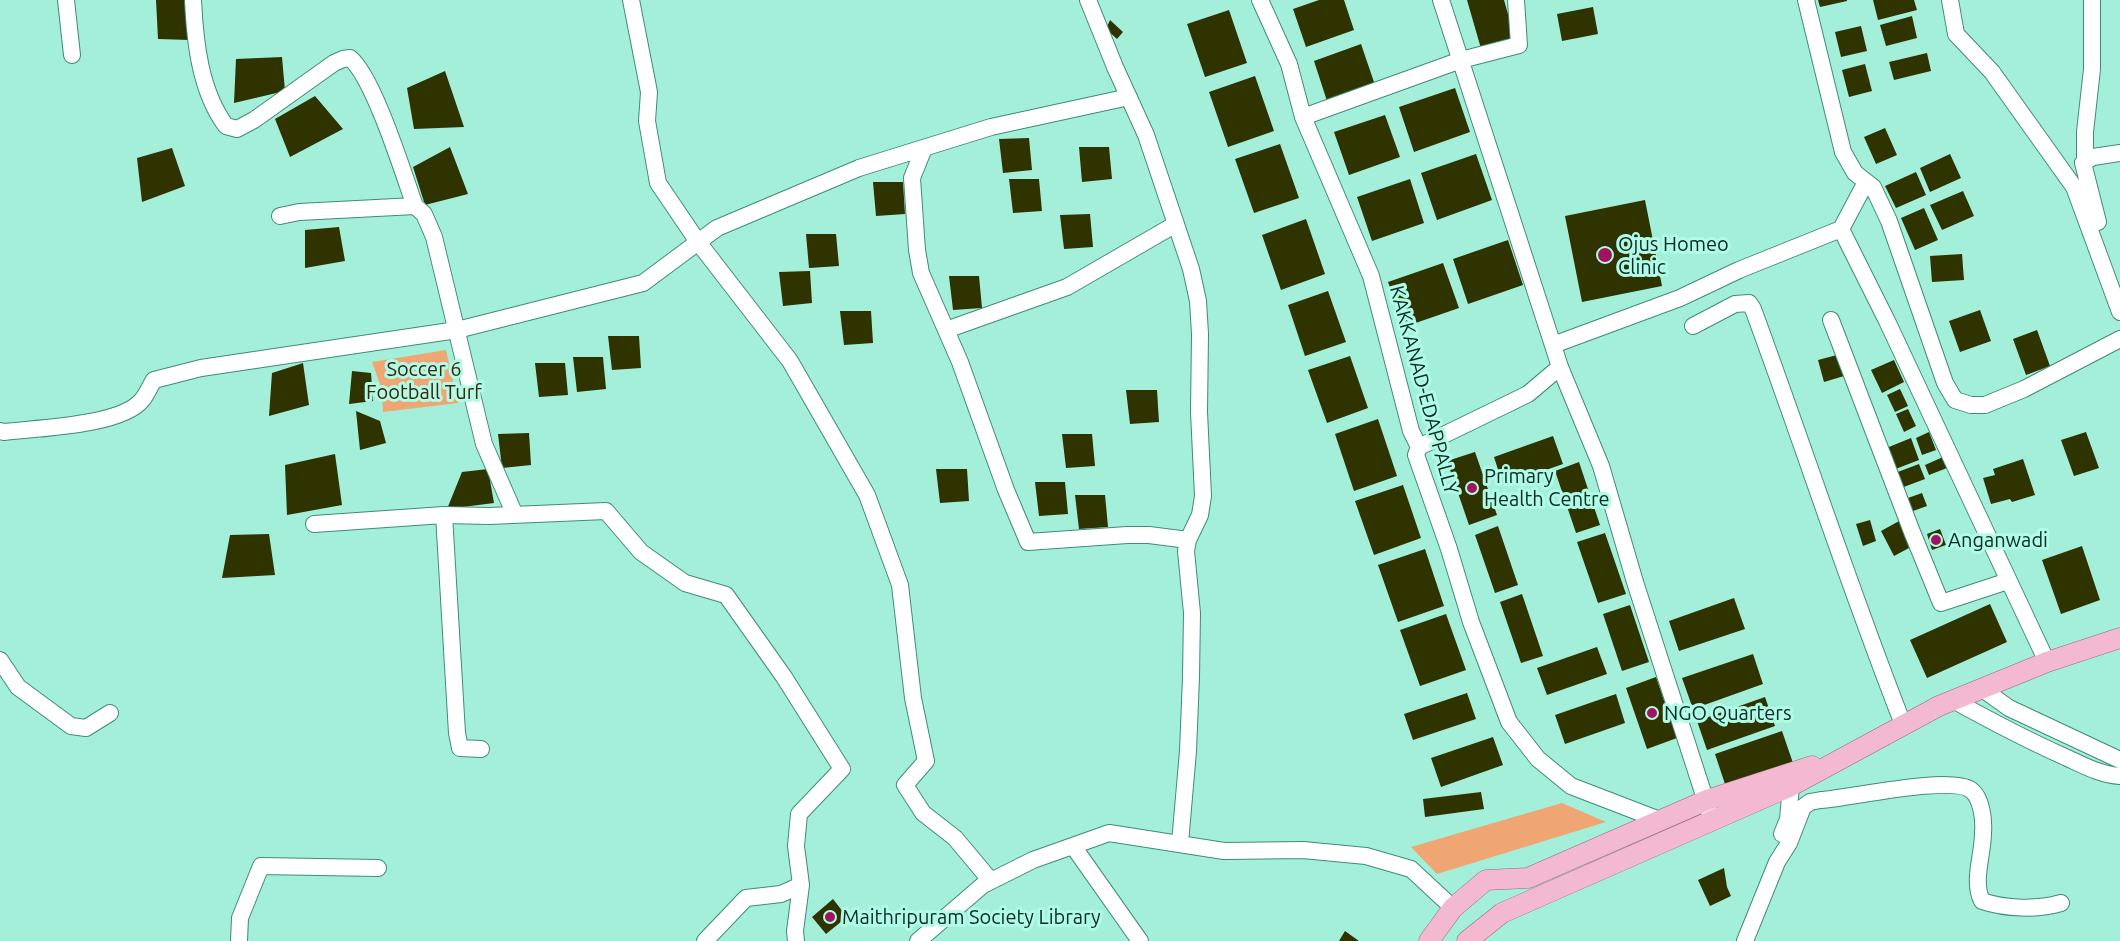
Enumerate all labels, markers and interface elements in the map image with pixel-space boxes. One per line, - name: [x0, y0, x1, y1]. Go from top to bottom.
- place label: Ojus Homeo Clinic: [1618, 232, 1729, 279]
- marker: Ojus Homeo Clinic: [1596, 246, 1614, 264]
- street label: KAKKANAD-EDAPPALLY: [1385, 283, 1463, 497]
- park label: Soccer 6 Football Turf: [366, 357, 482, 404]
- place label: Primary Health Centre: [1484, 464, 1610, 511]
- marker: Primary Health Centre: [1465, 481, 1479, 495]
- place label: Anganwadi: [1948, 528, 2048, 552]
- marker: Anganwadi: [1929, 533, 1943, 547]
- place label: NGO Quarters: [1664, 701, 1792, 725]
- marker: NGO Quarters: [1645, 706, 1659, 720]
- place label: Maithripuram Society Library: [842, 905, 1101, 929]
- marker: Maithripuram Society Library: [823, 910, 837, 924]

